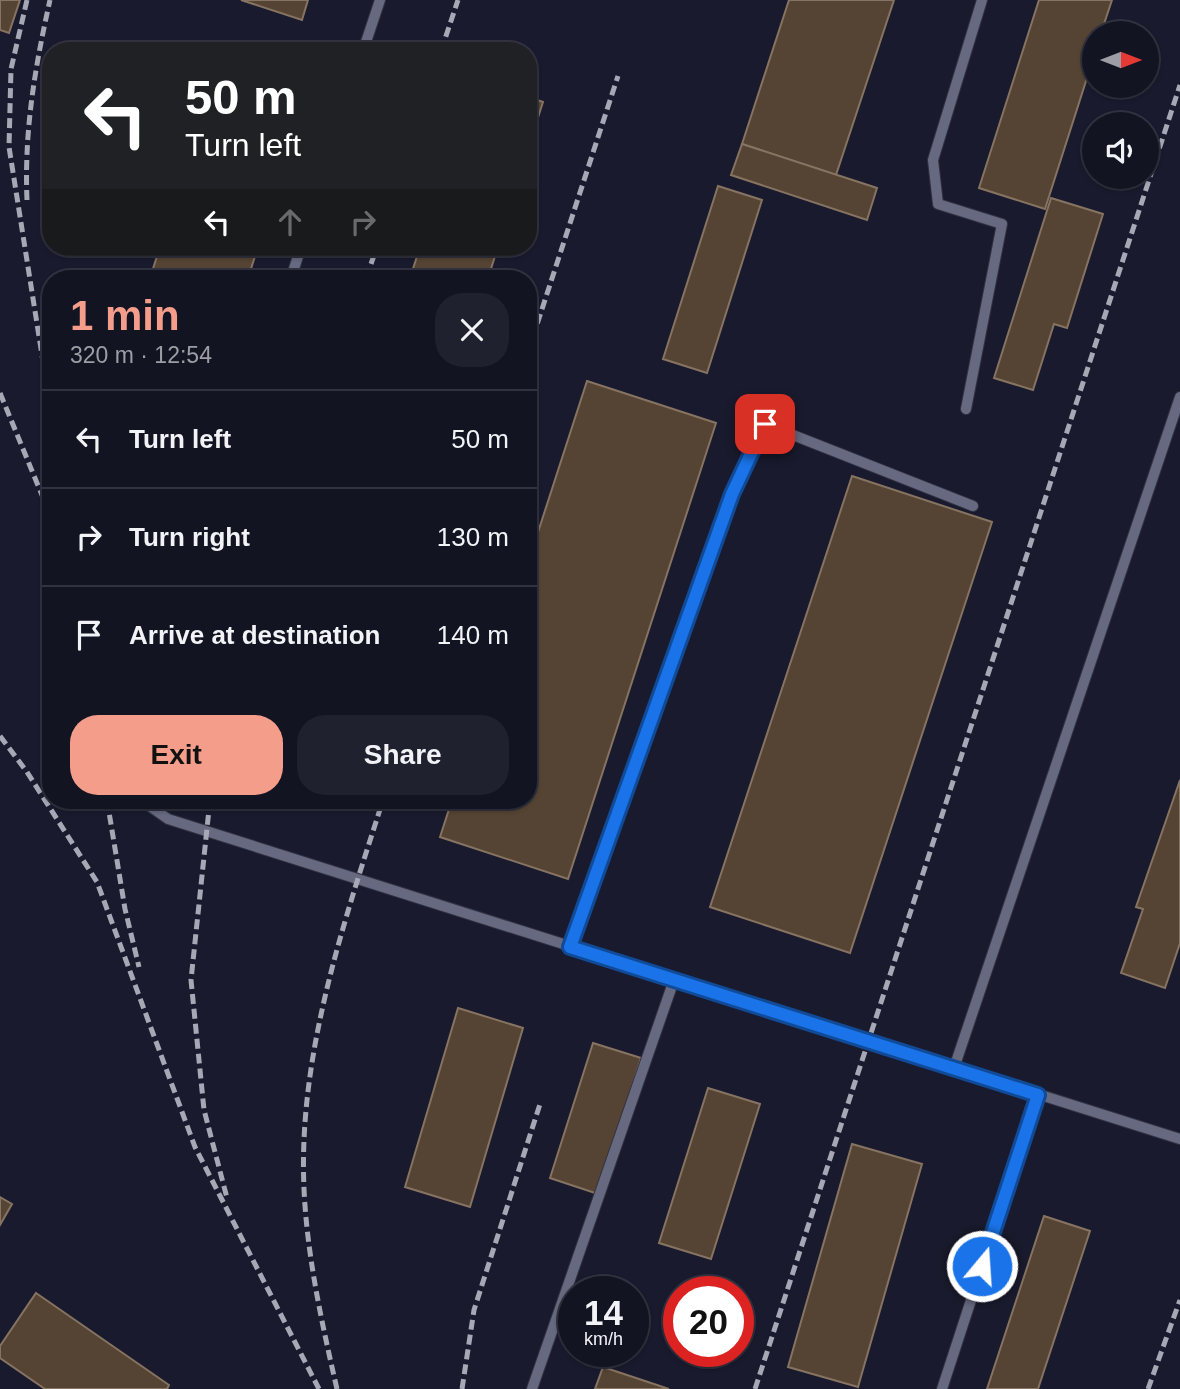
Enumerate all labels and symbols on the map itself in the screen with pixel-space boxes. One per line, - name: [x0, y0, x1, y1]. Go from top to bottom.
- north arrow: [1082, 21, 1158, 98]
- pin: [735, 394, 795, 454]
- position arrow: [945, 1229, 1019, 1303]
- speed limit sign: 20: [663, 1276, 754, 1367]

